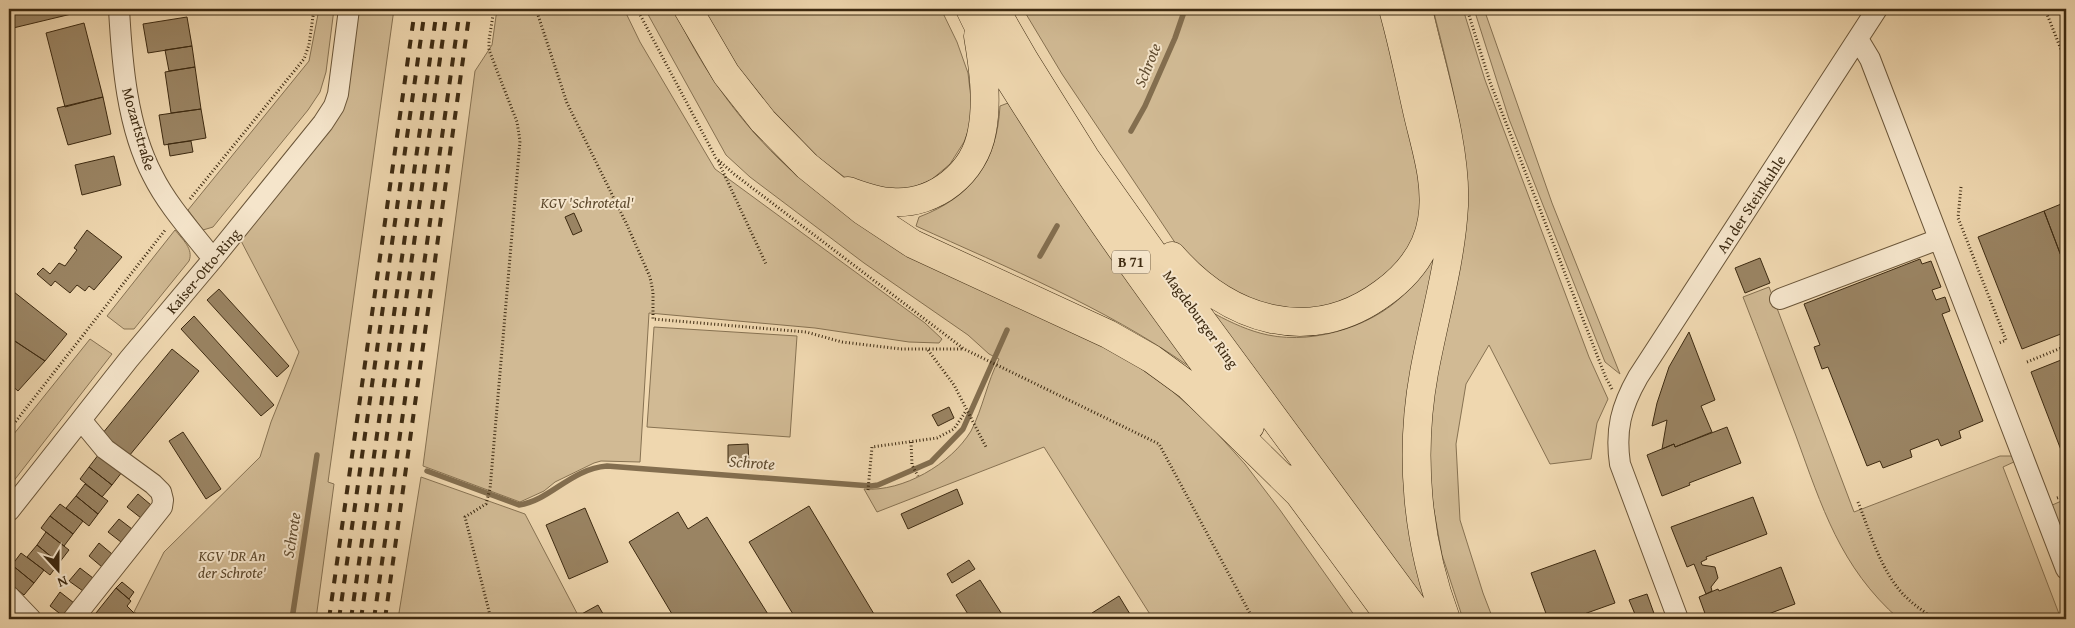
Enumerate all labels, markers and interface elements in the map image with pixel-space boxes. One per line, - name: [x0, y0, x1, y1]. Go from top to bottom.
- water label: Schrote: [1127, 39, 1167, 91]
- street label: Mozartstraße: [117, 85, 161, 173]
- street label: An der Steinkuhle: [1711, 151, 1791, 257]
- park label: KGV 'Schrotetal': [540, 192, 634, 213]
- street label: Kaiser-Otto-Ring: [161, 223, 245, 318]
- road number: B 71: [1112, 250, 1150, 274]
- street label: Magdeburger Ring: [1158, 266, 1244, 373]
- water label: Schrote: [728, 448, 776, 476]
- water label: Schrote: [276, 510, 307, 559]
- park label: KGV 'DR An der Schrote': [197, 545, 267, 583]
- north arrow: [32, 546, 82, 596]
- text: N: [54, 571, 71, 593]

